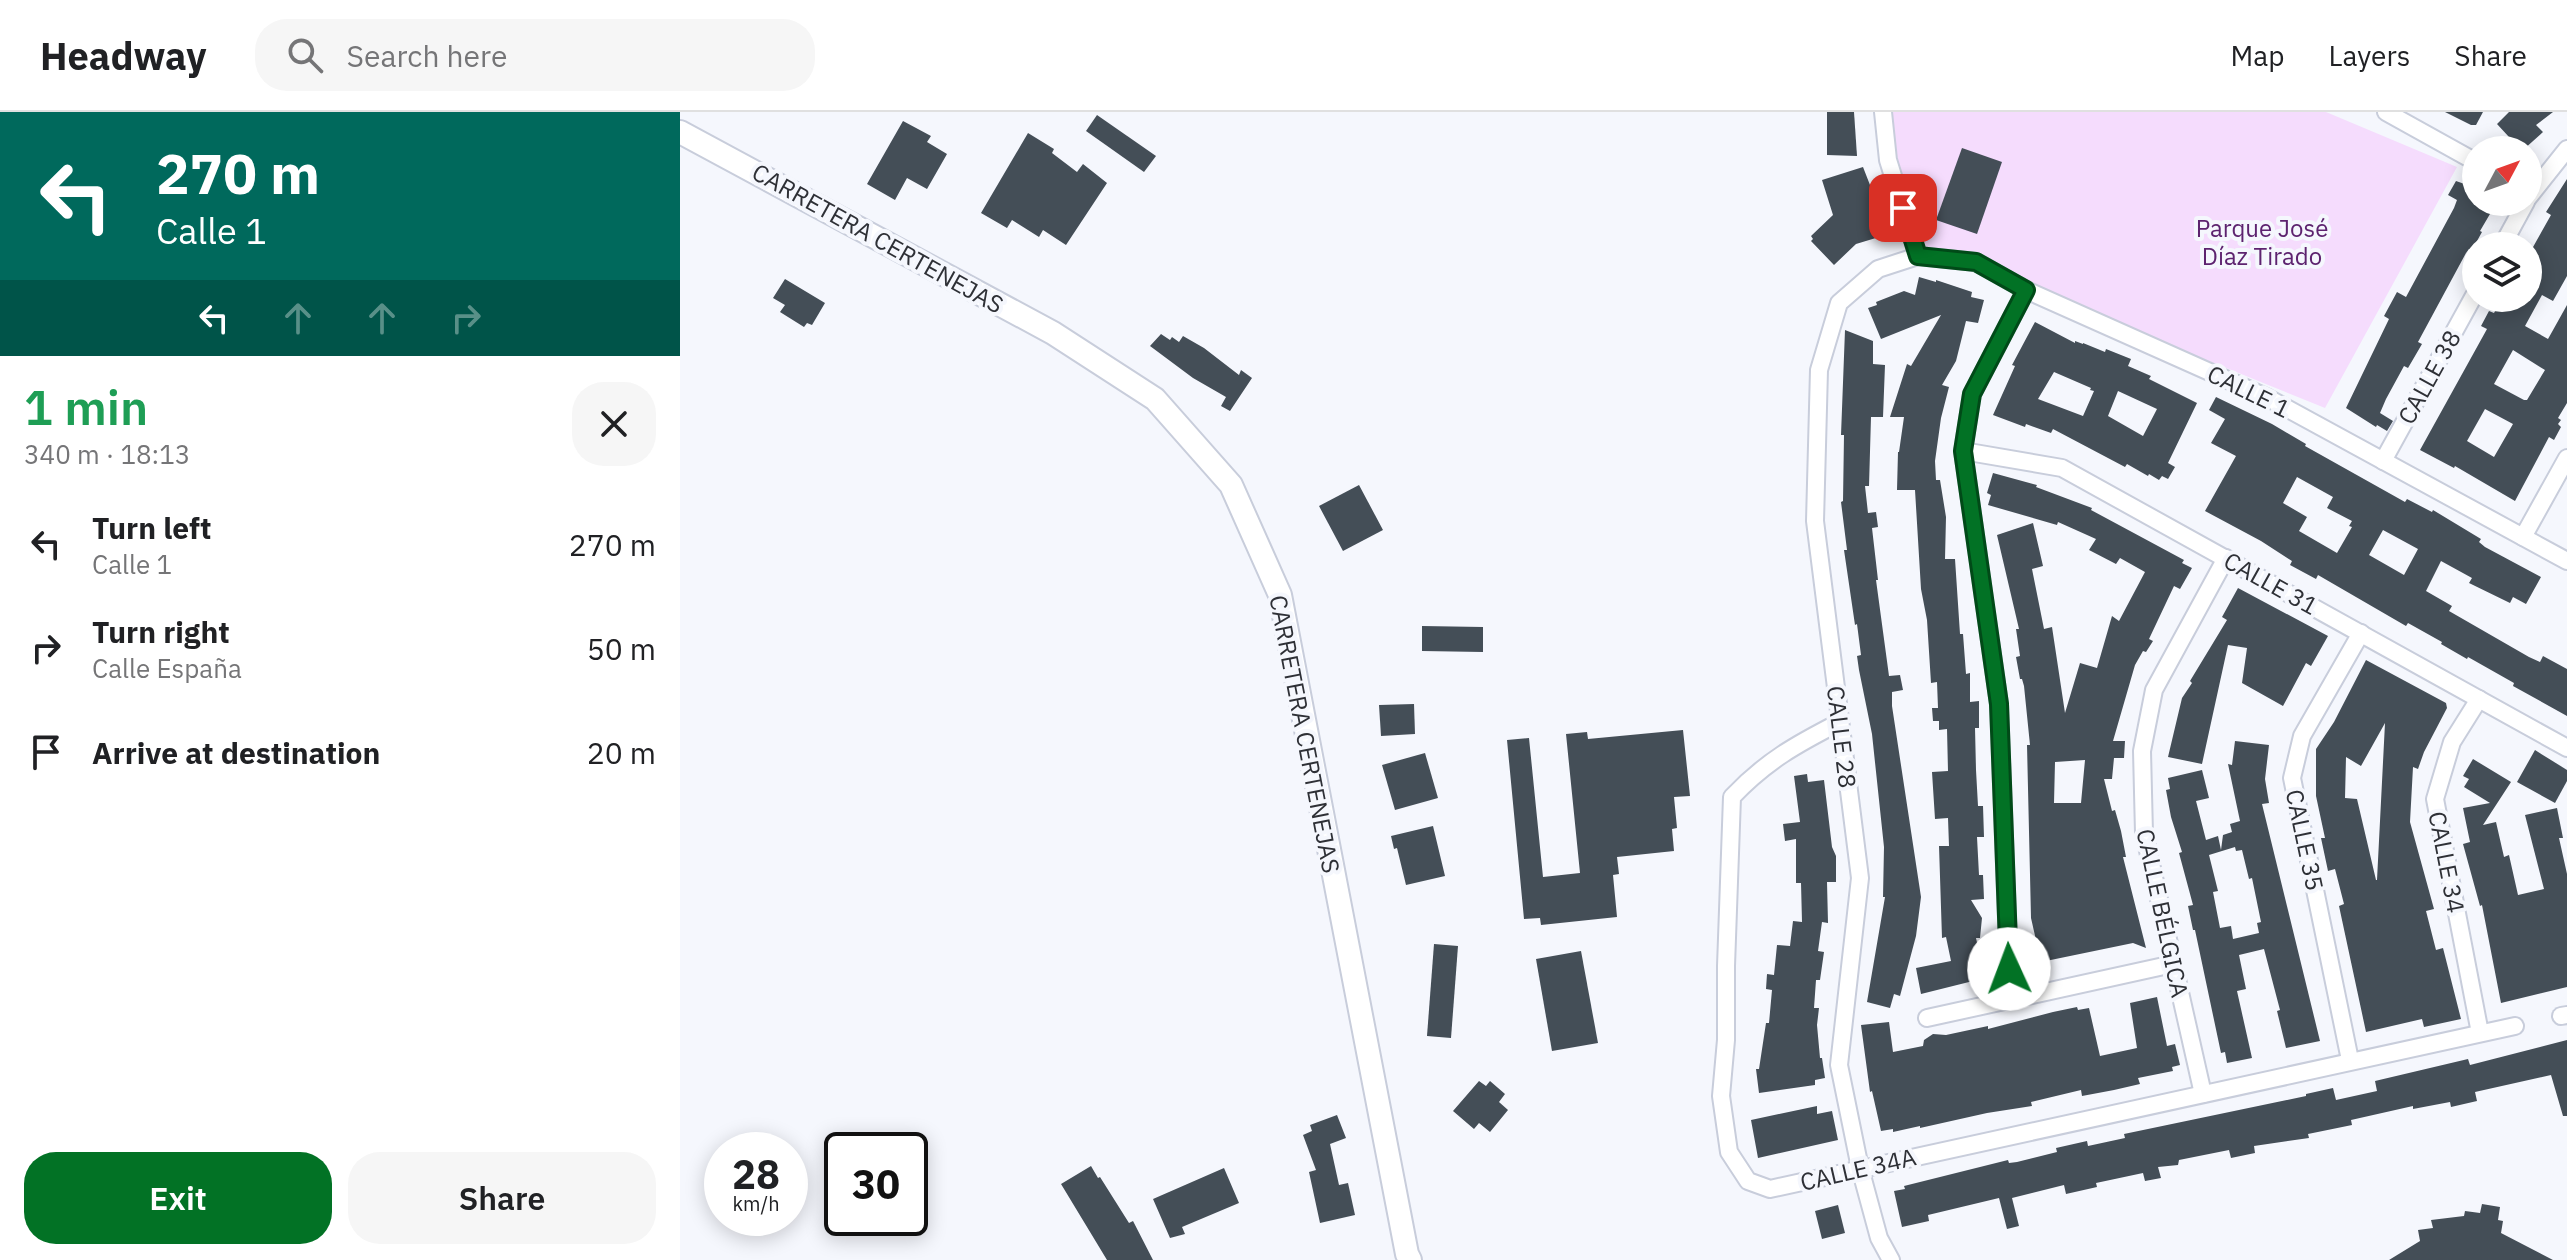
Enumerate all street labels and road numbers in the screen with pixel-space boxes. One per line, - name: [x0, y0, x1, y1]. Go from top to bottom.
- street label: CARRETERA CERTENEJAS: [747, 156, 1009, 320]
- street label: CALLE 38: [2390, 324, 2468, 430]
- street label: CALLE 1: [2202, 357, 2296, 425]
- street label: CALLE 31: [2218, 544, 2324, 622]
- street label: CARRETERA CERTENEJAS: [1262, 592, 1348, 876]
- street label: CALLE 28: [1820, 684, 1864, 790]
- street label: CALLE 35: [2279, 786, 2331, 894]
- street label: CALLE 34: [2421, 808, 2473, 916]
- street label: CALLE BÉLGICA: [2130, 826, 2196, 1000]
- street label: CALLE 34A: [1797, 1140, 1919, 1198]

